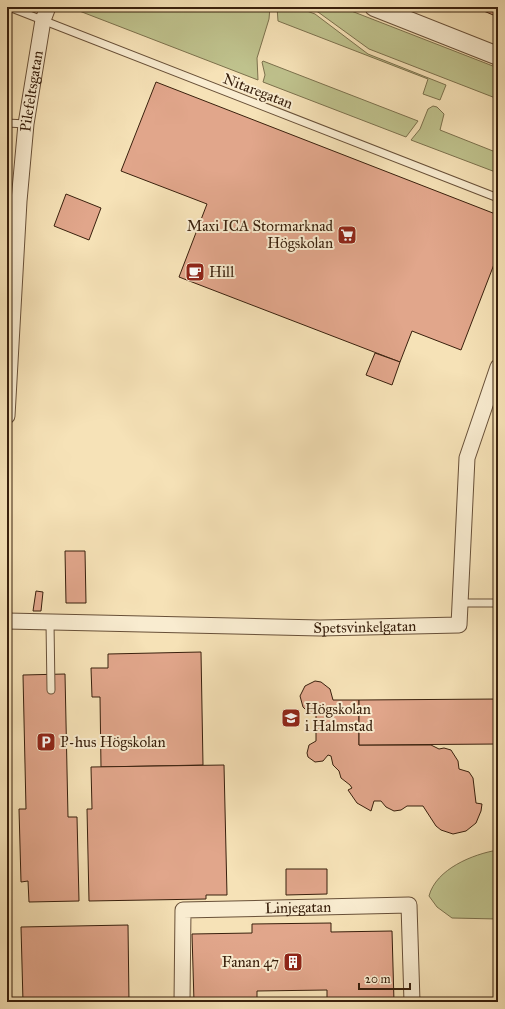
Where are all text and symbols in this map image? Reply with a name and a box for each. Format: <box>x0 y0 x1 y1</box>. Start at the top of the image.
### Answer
street label: Pilefeltsgatan <box>16 49 47 132</box>
street label: Nitaregatan <box>221 69 295 113</box>
place label: Maxi ICA Stormarknad Högskolan <box>187 217 333 252</box>
supermarket icon: Maxi ICA Stormarknad Högskolan <box>336 224 358 246</box>
cafe icon: Hill <box>184 261 206 283</box>
place label: Hill <box>209 263 235 281</box>
street label: Spetsvinkelgatan <box>313 617 417 637</box>
place label: Högskolan i Halmstad <box>305 700 373 735</box>
school or university icon: Högskolan i Halmstad <box>280 707 302 729</box>
parking icon: P-hus Högskolan <box>35 731 57 753</box>
place label: P-hus Högskolan <box>60 733 166 751</box>
street label: Linjegatan <box>265 898 331 917</box>
building icon: Fanan 47 <box>282 951 304 973</box>
place label: Fanan 47 <box>222 953 279 971</box>
scale bar <box>359 965 410 991</box>
text: 20 m <box>365 972 391 986</box>

